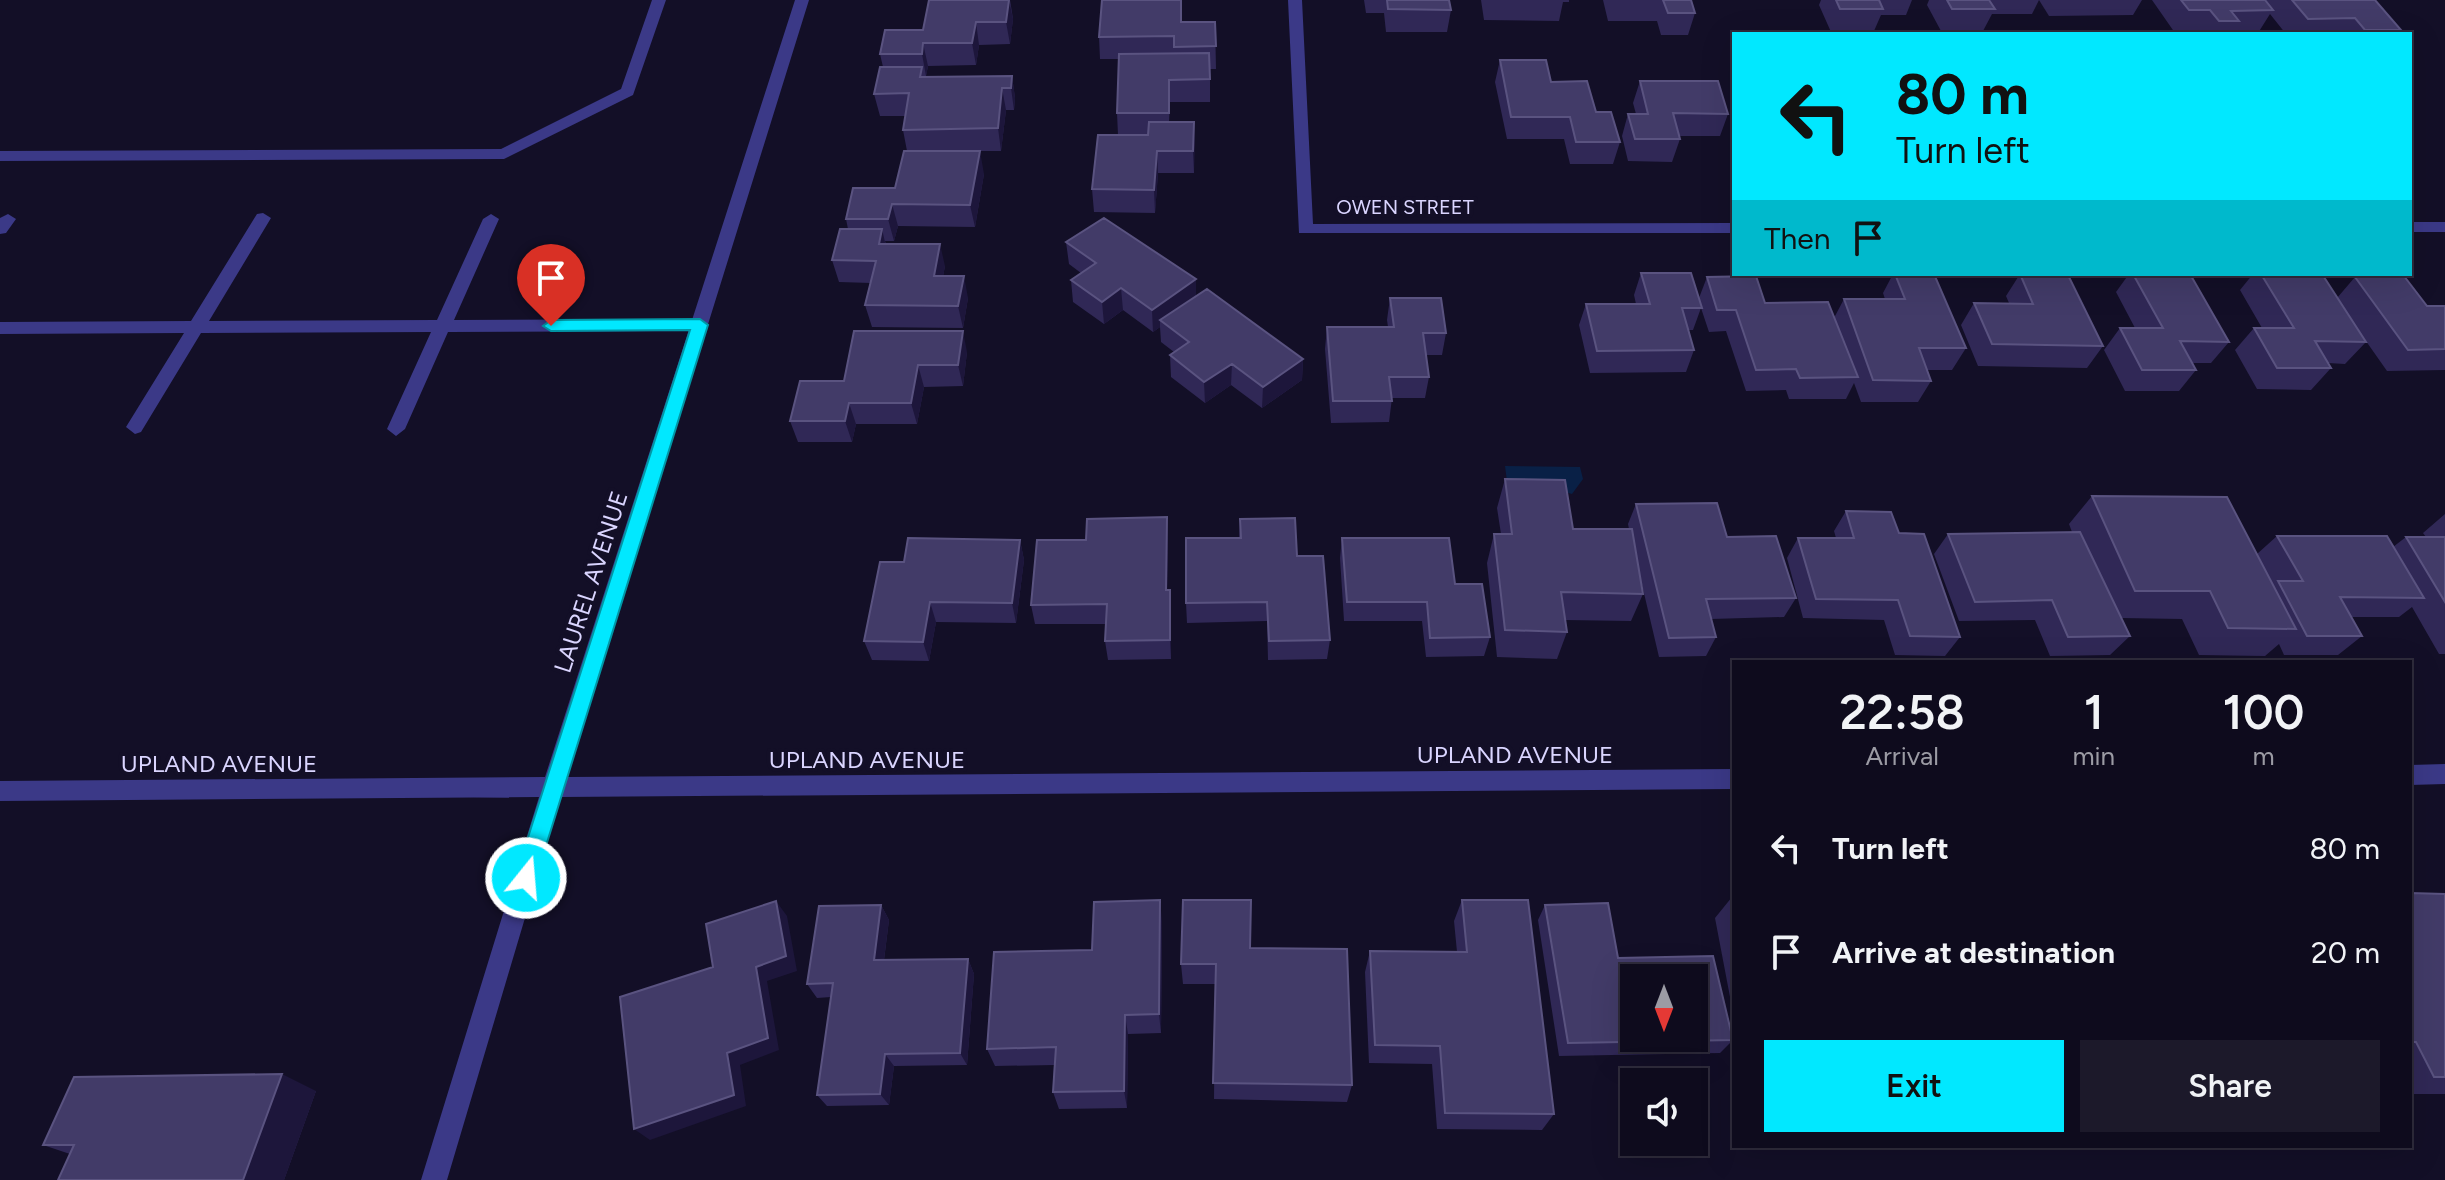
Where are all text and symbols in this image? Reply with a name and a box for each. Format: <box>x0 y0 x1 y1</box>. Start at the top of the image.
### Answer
text: 80 m <box>1896 61 2029 128</box>
icon: left <box>1764 64 1868 168</box>
text: Turn left <box>1896 129 2030 172</box>
street label: OWEN STREET <box>1336 195 1474 219</box>
icon: arrive <box>1846 216 1890 260</box>
text: Then <box>1764 220 1830 257</box>
pin <box>517 244 585 326</box>
icon: arrive <box>529 256 573 300</box>
street label: LAUREL AVENUE <box>548 487 634 676</box>
text: 22:58 <box>1839 683 1965 741</box>
text: 1 <box>2084 683 2104 741</box>
text: 100 <box>2223 683 2305 741</box>
street label: UPLAND AVENUE <box>1417 740 1613 769</box>
text: Arrival <box>1865 740 1939 772</box>
text: min <box>2072 740 2115 772</box>
text: m <box>2252 740 2275 772</box>
street label: UPLAND AVENUE <box>769 745 965 774</box>
street label: UPLAND AVENUE <box>121 749 317 778</box>
icon: left <box>1764 826 1808 870</box>
text: Turn left <box>1832 830 1949 867</box>
text: 80 m <box>2309 830 2380 867</box>
position arrow <box>484 836 568 920</box>
icon: arrive <box>1764 930 1808 974</box>
text: Arrive at destination <box>1832 934 2115 971</box>
text: 20 m <box>2311 934 2380 971</box>
north arrow <box>1620 964 1708 1052</box>
map controls <box>1620 964 1708 1156</box>
button: Exit <box>1764 1040 2064 1132</box>
button: Share <box>2080 1040 2380 1132</box>
button: sound <box>1620 1068 1708 1156</box>

